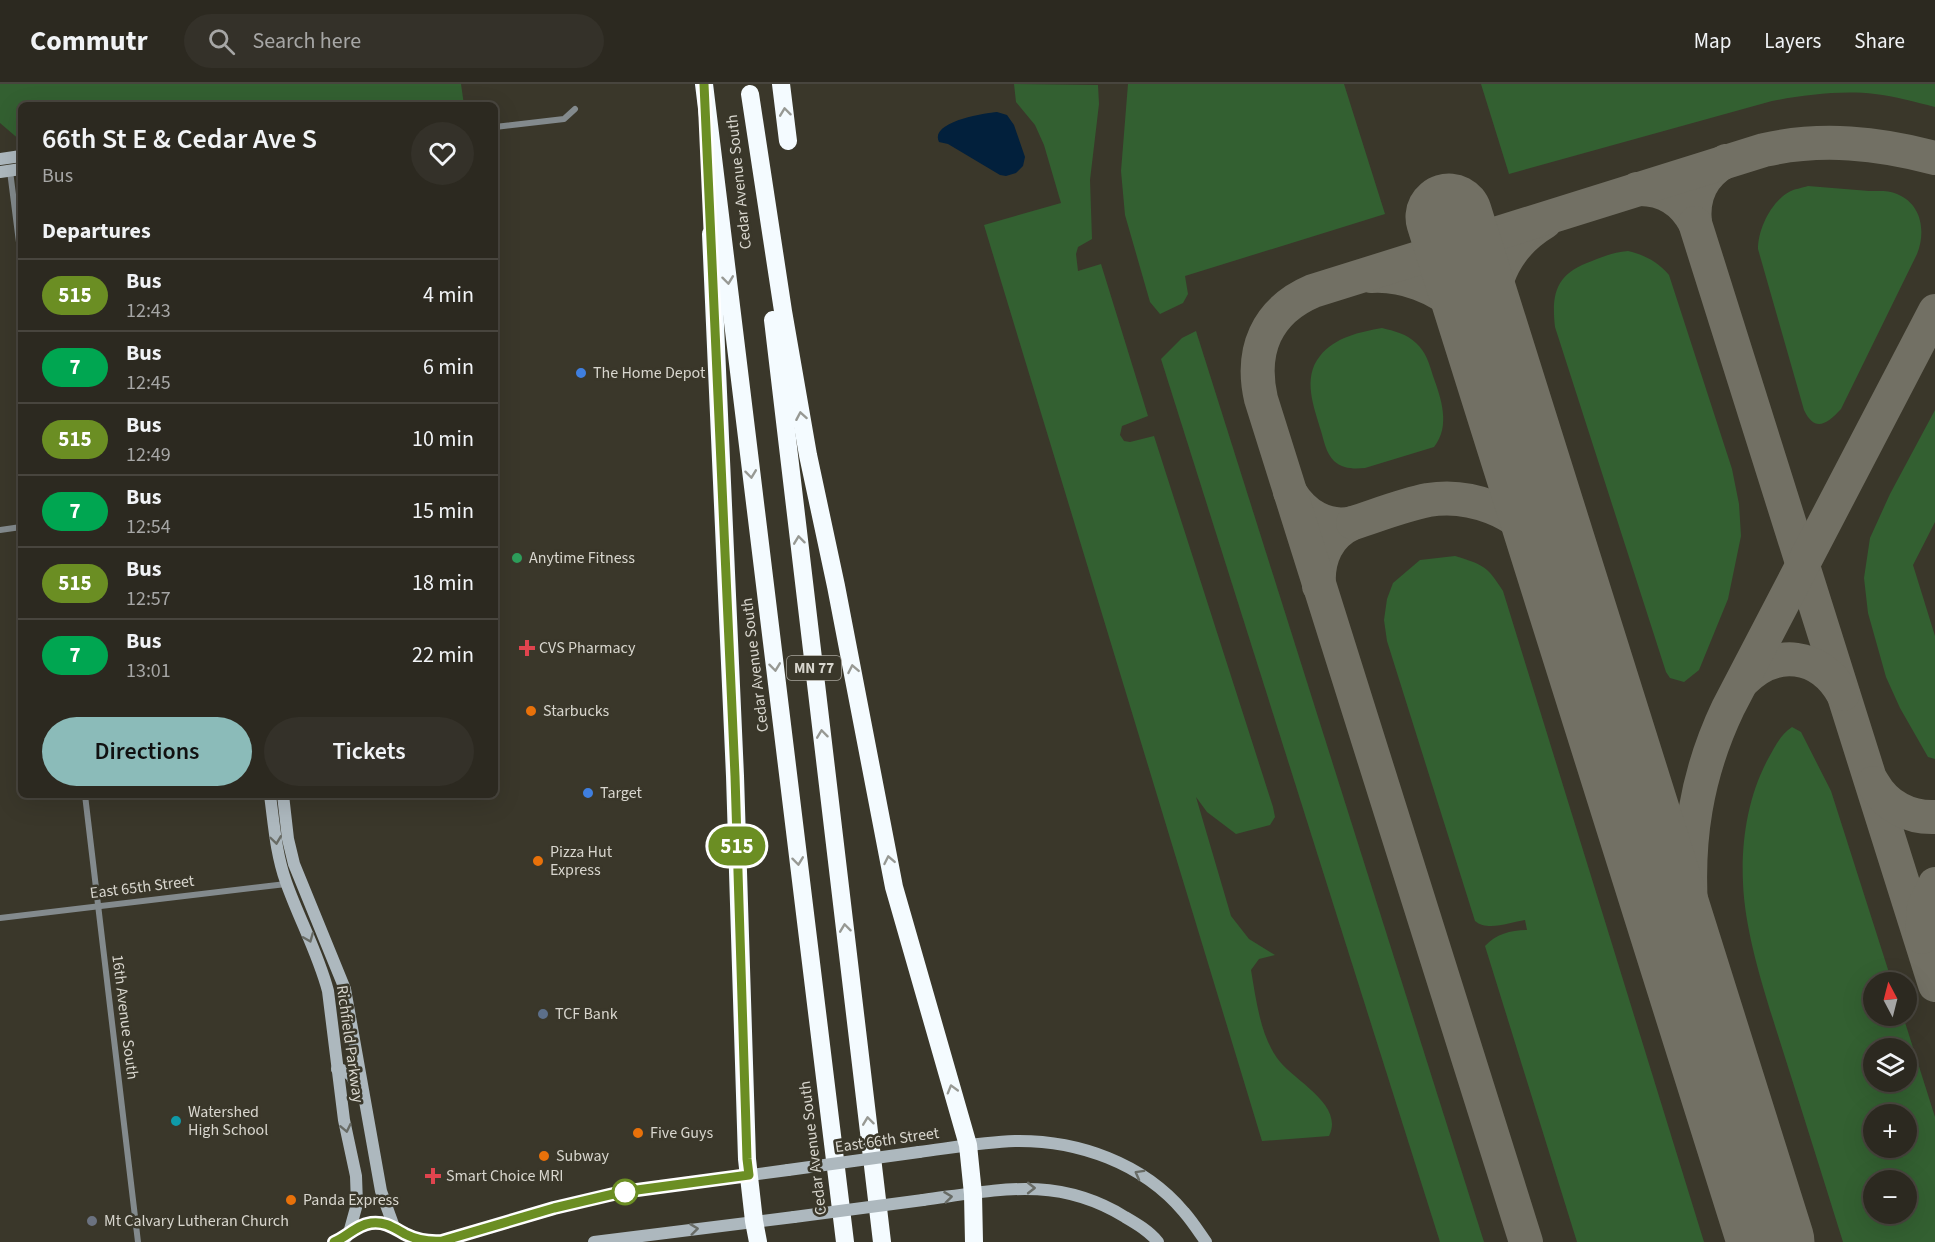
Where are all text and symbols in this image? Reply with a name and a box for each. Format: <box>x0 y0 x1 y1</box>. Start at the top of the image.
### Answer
search box <box>184 14 604 68</box>
text: Commutr <box>30 21 148 61</box>
icon: search <box>205 25 238 58</box>
text: Search here <box>253 25 361 57</box>
text: Map <box>1694 26 1731 56</box>
text: Layers <box>1764 26 1821 56</box>
text: Share <box>1854 26 1905 56</box>
one-way arrow <box>779 108 792 117</box>
street label: Cedar Avenue South <box>721 114 757 250</box>
text: 66th St E & Cedar Ave S <box>42 119 317 159</box>
button: heart <box>411 122 474 185</box>
text: Bus <box>42 162 73 190</box>
text: Departures <box>42 215 151 247</box>
text: Bus <box>126 265 162 297</box>
one-way arrow <box>721 276 733 285</box>
text: 4 min <box>423 279 474 311</box>
text: 515 <box>58 280 92 310</box>
text: 12:43 <box>126 297 171 325</box>
text: Bus <box>126 337 162 369</box>
text: 6 min <box>423 351 474 383</box>
text: 7 <box>69 352 81 382</box>
place label: The Home Depot <box>593 362 706 384</box>
marker: The Home Depot <box>574 366 588 380</box>
text: 12:45 <box>126 369 171 397</box>
text: Bus <box>126 409 162 441</box>
one-way arrow <box>796 411 808 421</box>
text: 10 min <box>412 423 474 455</box>
text: 515 <box>58 424 92 454</box>
text: 12:49 <box>126 441 171 469</box>
one-way arrow <box>744 469 757 478</box>
text: Bus <box>126 481 162 513</box>
text: 15 min <box>412 495 474 527</box>
text: 7 <box>69 496 81 526</box>
text: 12:54 <box>126 513 171 541</box>
one-way arrow <box>793 536 805 545</box>
place label: Anytime Fitness <box>529 547 635 569</box>
marker: Anytime Fitness <box>510 551 524 565</box>
text: Bus <box>126 553 162 585</box>
text: 18 min <box>412 567 474 599</box>
text: 515 <box>58 568 92 598</box>
text: 12:57 <box>126 585 171 613</box>
street label: Cedar Avenue South <box>736 597 774 733</box>
text: Bus <box>126 625 162 657</box>
place label: CVS Pharmacy <box>539 637 636 659</box>
text: 22 min <box>412 639 474 671</box>
text: 7 <box>69 640 81 670</box>
marker: CVS Pharmacy <box>520 641 534 655</box>
road number: MN 77 <box>787 656 841 680</box>
text: 13:01 <box>126 657 171 685</box>
one-way arrow <box>768 663 780 672</box>
one-way arrow <box>847 664 860 674</box>
place label: Starbucks <box>543 700 610 722</box>
marker: Starbucks <box>524 704 538 718</box>
button: Directions <box>42 717 252 786</box>
button: Tickets <box>264 717 474 786</box>
one-way arrow <box>816 729 828 739</box>
place label: Target <box>600 782 642 804</box>
marker: Target <box>581 786 595 800</box>
line badge: 515 <box>702 826 771 866</box>
text: 515 <box>720 831 754 861</box>
one-way arrow <box>269 835 281 845</box>
place label: Pizza Hut Express <box>550 841 613 881</box>
marker: Pizza Hut Express <box>531 854 545 868</box>
one-way arrow <box>792 856 804 865</box>
one-way arrow <box>883 856 896 866</box>
street label: East 65th Street <box>89 870 196 904</box>
one-way arrow <box>839 923 851 932</box>
one-way arrow <box>302 932 314 943</box>
street label: 16th Avenue South <box>106 953 144 1081</box>
north arrow <box>1863 972 1917 1026</box>
map controls <box>1863 972 1917 1224</box>
street label: Richfield Parkway <box>331 984 369 1105</box>
place label: TCF Bank <box>555 1003 618 1025</box>
marker: TCF Bank <box>536 1007 550 1021</box>
button: layers <box>1863 1038 1917 1092</box>
street label: Cedar Avenue South <box>794 1080 832 1216</box>
one-way arrow <box>947 1084 959 1095</box>
place label: Watershed High School <box>188 1101 268 1141</box>
button: + <box>1863 1104 1917 1158</box>
marker: Watershed High School <box>169 1114 183 1128</box>
one-way arrow <box>862 1117 874 1126</box>
place label: Five Guys <box>650 1122 713 1144</box>
street label: East 66th Street <box>834 1122 941 1158</box>
one-way arrow <box>339 1123 352 1133</box>
marker: Five Guys <box>631 1126 645 1140</box>
place label: Subway <box>556 1145 609 1167</box>
marker: Subway <box>537 1149 551 1163</box>
place label: Smart Choice MRI <box>446 1165 564 1187</box>
marker: Smart Choice MRI <box>424 1167 442 1185</box>
one-way arrow <box>1135 1170 1146 1181</box>
button: − <box>1863 1170 1917 1224</box>
unlabelled marker <box>612 1179 638 1205</box>
one-way arrow <box>1027 1182 1036 1195</box>
place label: Panda Express <box>303 1189 399 1211</box>
one-way arrow <box>944 1191 953 1203</box>
marker: Panda Express <box>284 1193 298 1207</box>
place label: Mt Calvary Lutheran Church <box>104 1210 289 1232</box>
marker: Mt Calvary Lutheran Church <box>85 1214 99 1228</box>
one-way arrow <box>689 1224 699 1236</box>

